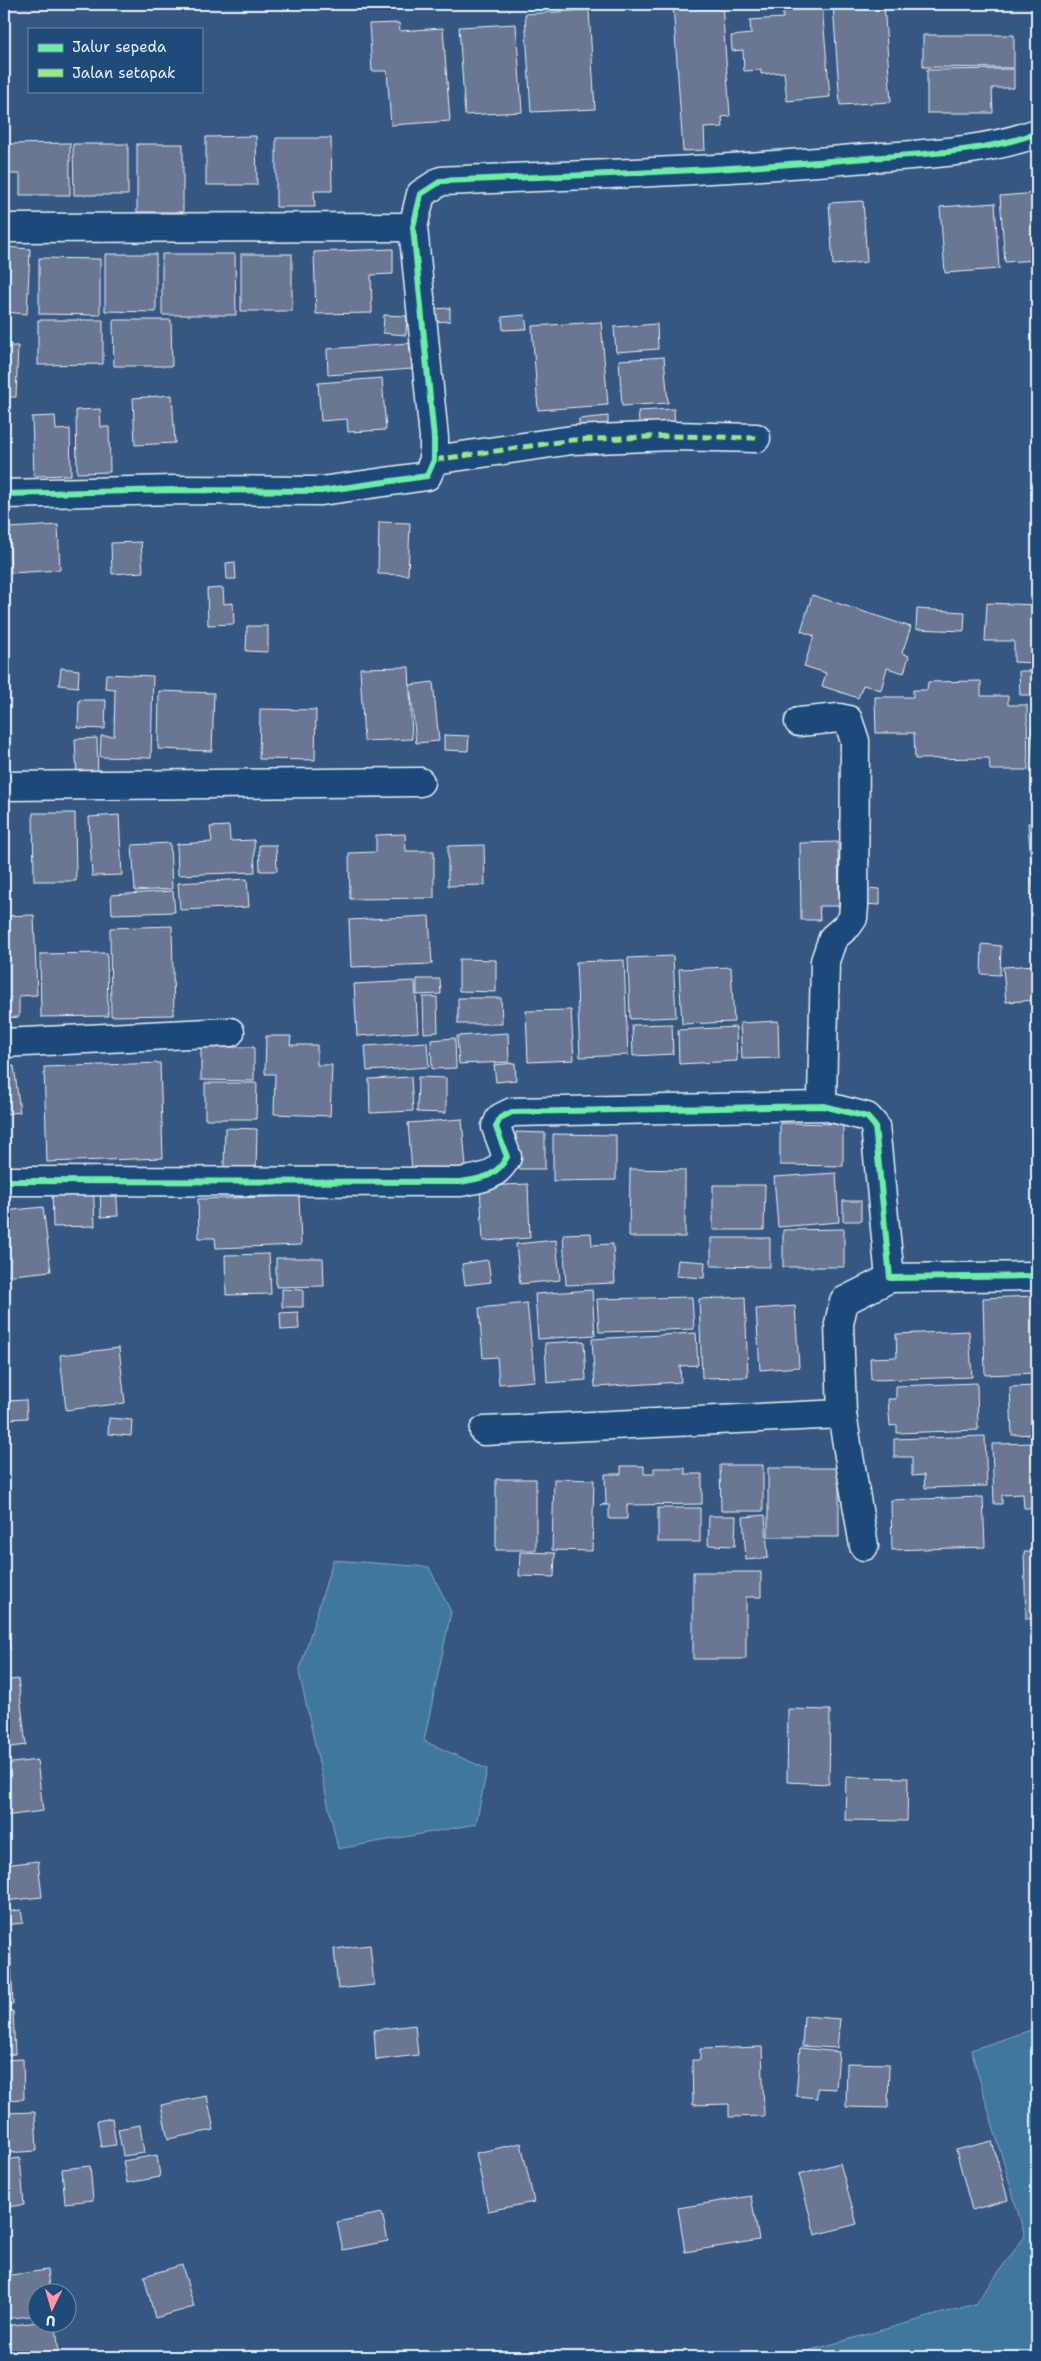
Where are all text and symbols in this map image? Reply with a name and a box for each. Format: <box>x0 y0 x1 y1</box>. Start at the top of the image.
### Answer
legend <box>28 28 202 92</box>
text: Jalur sepeda <box>72 37 167 57</box>
text: Jalan setapak <box>72 63 176 83</box>
north arrow <box>28 2284 78 2334</box>
text: U <box>45 2312 56 2330</box>

